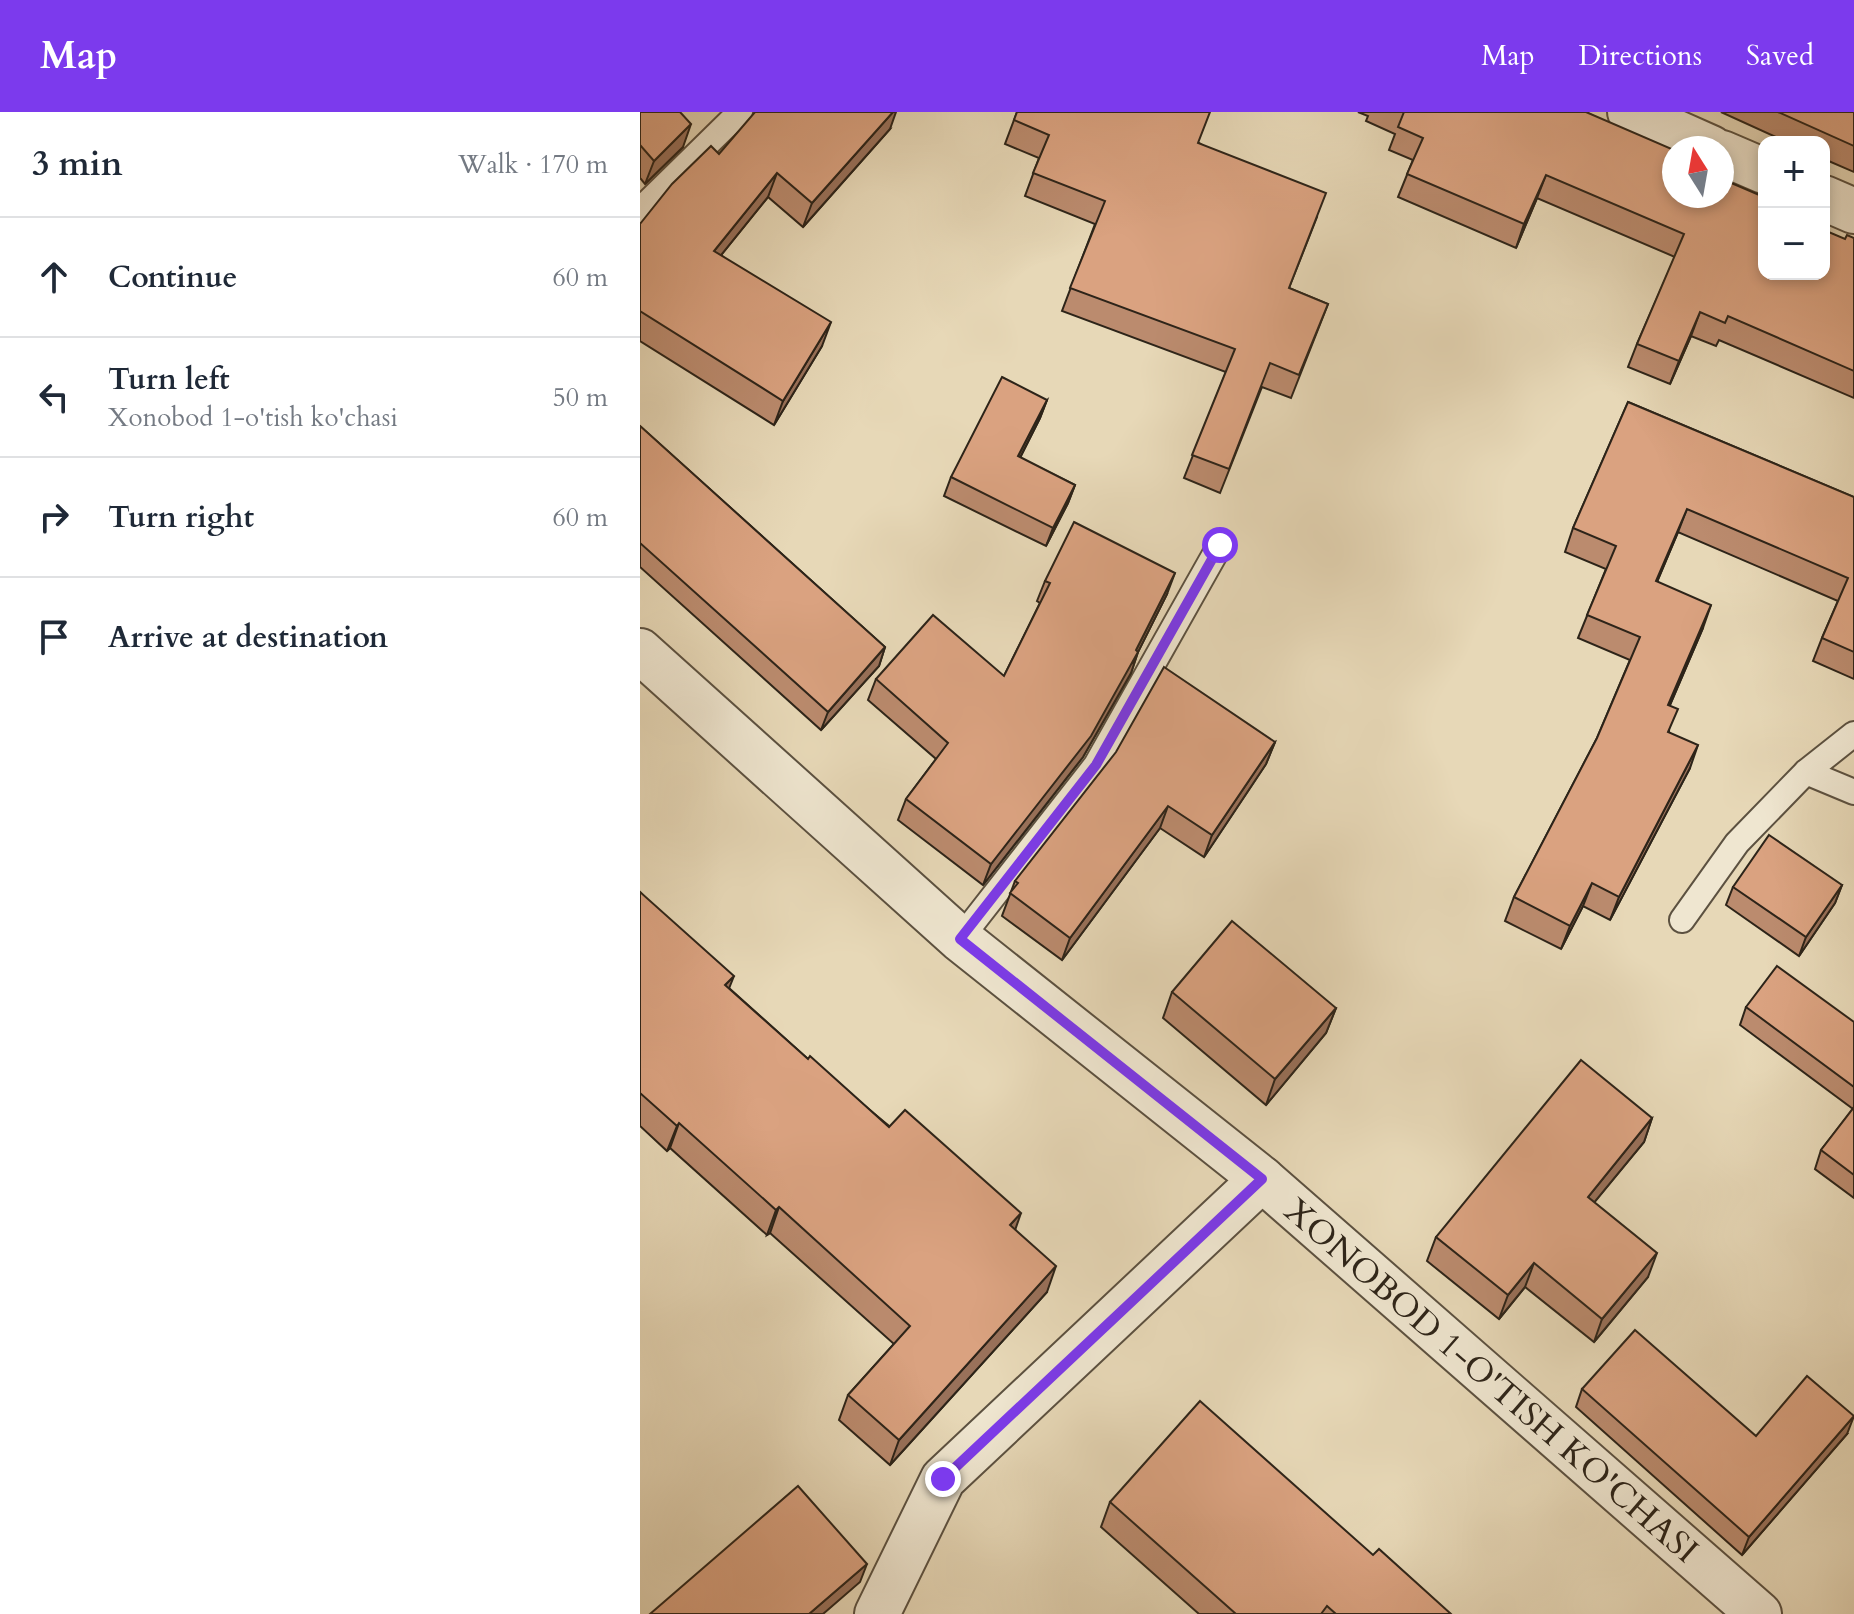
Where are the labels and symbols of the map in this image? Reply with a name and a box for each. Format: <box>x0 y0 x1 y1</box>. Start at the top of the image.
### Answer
north arrow <box>1662 136 1734 208</box>
route start <box>1202 527 1238 563</box>
street label: XONOBOD 1-O'TISH KO'CHASI <box>1275 1188 1708 1573</box>
route end <box>925 1461 961 1497</box>

